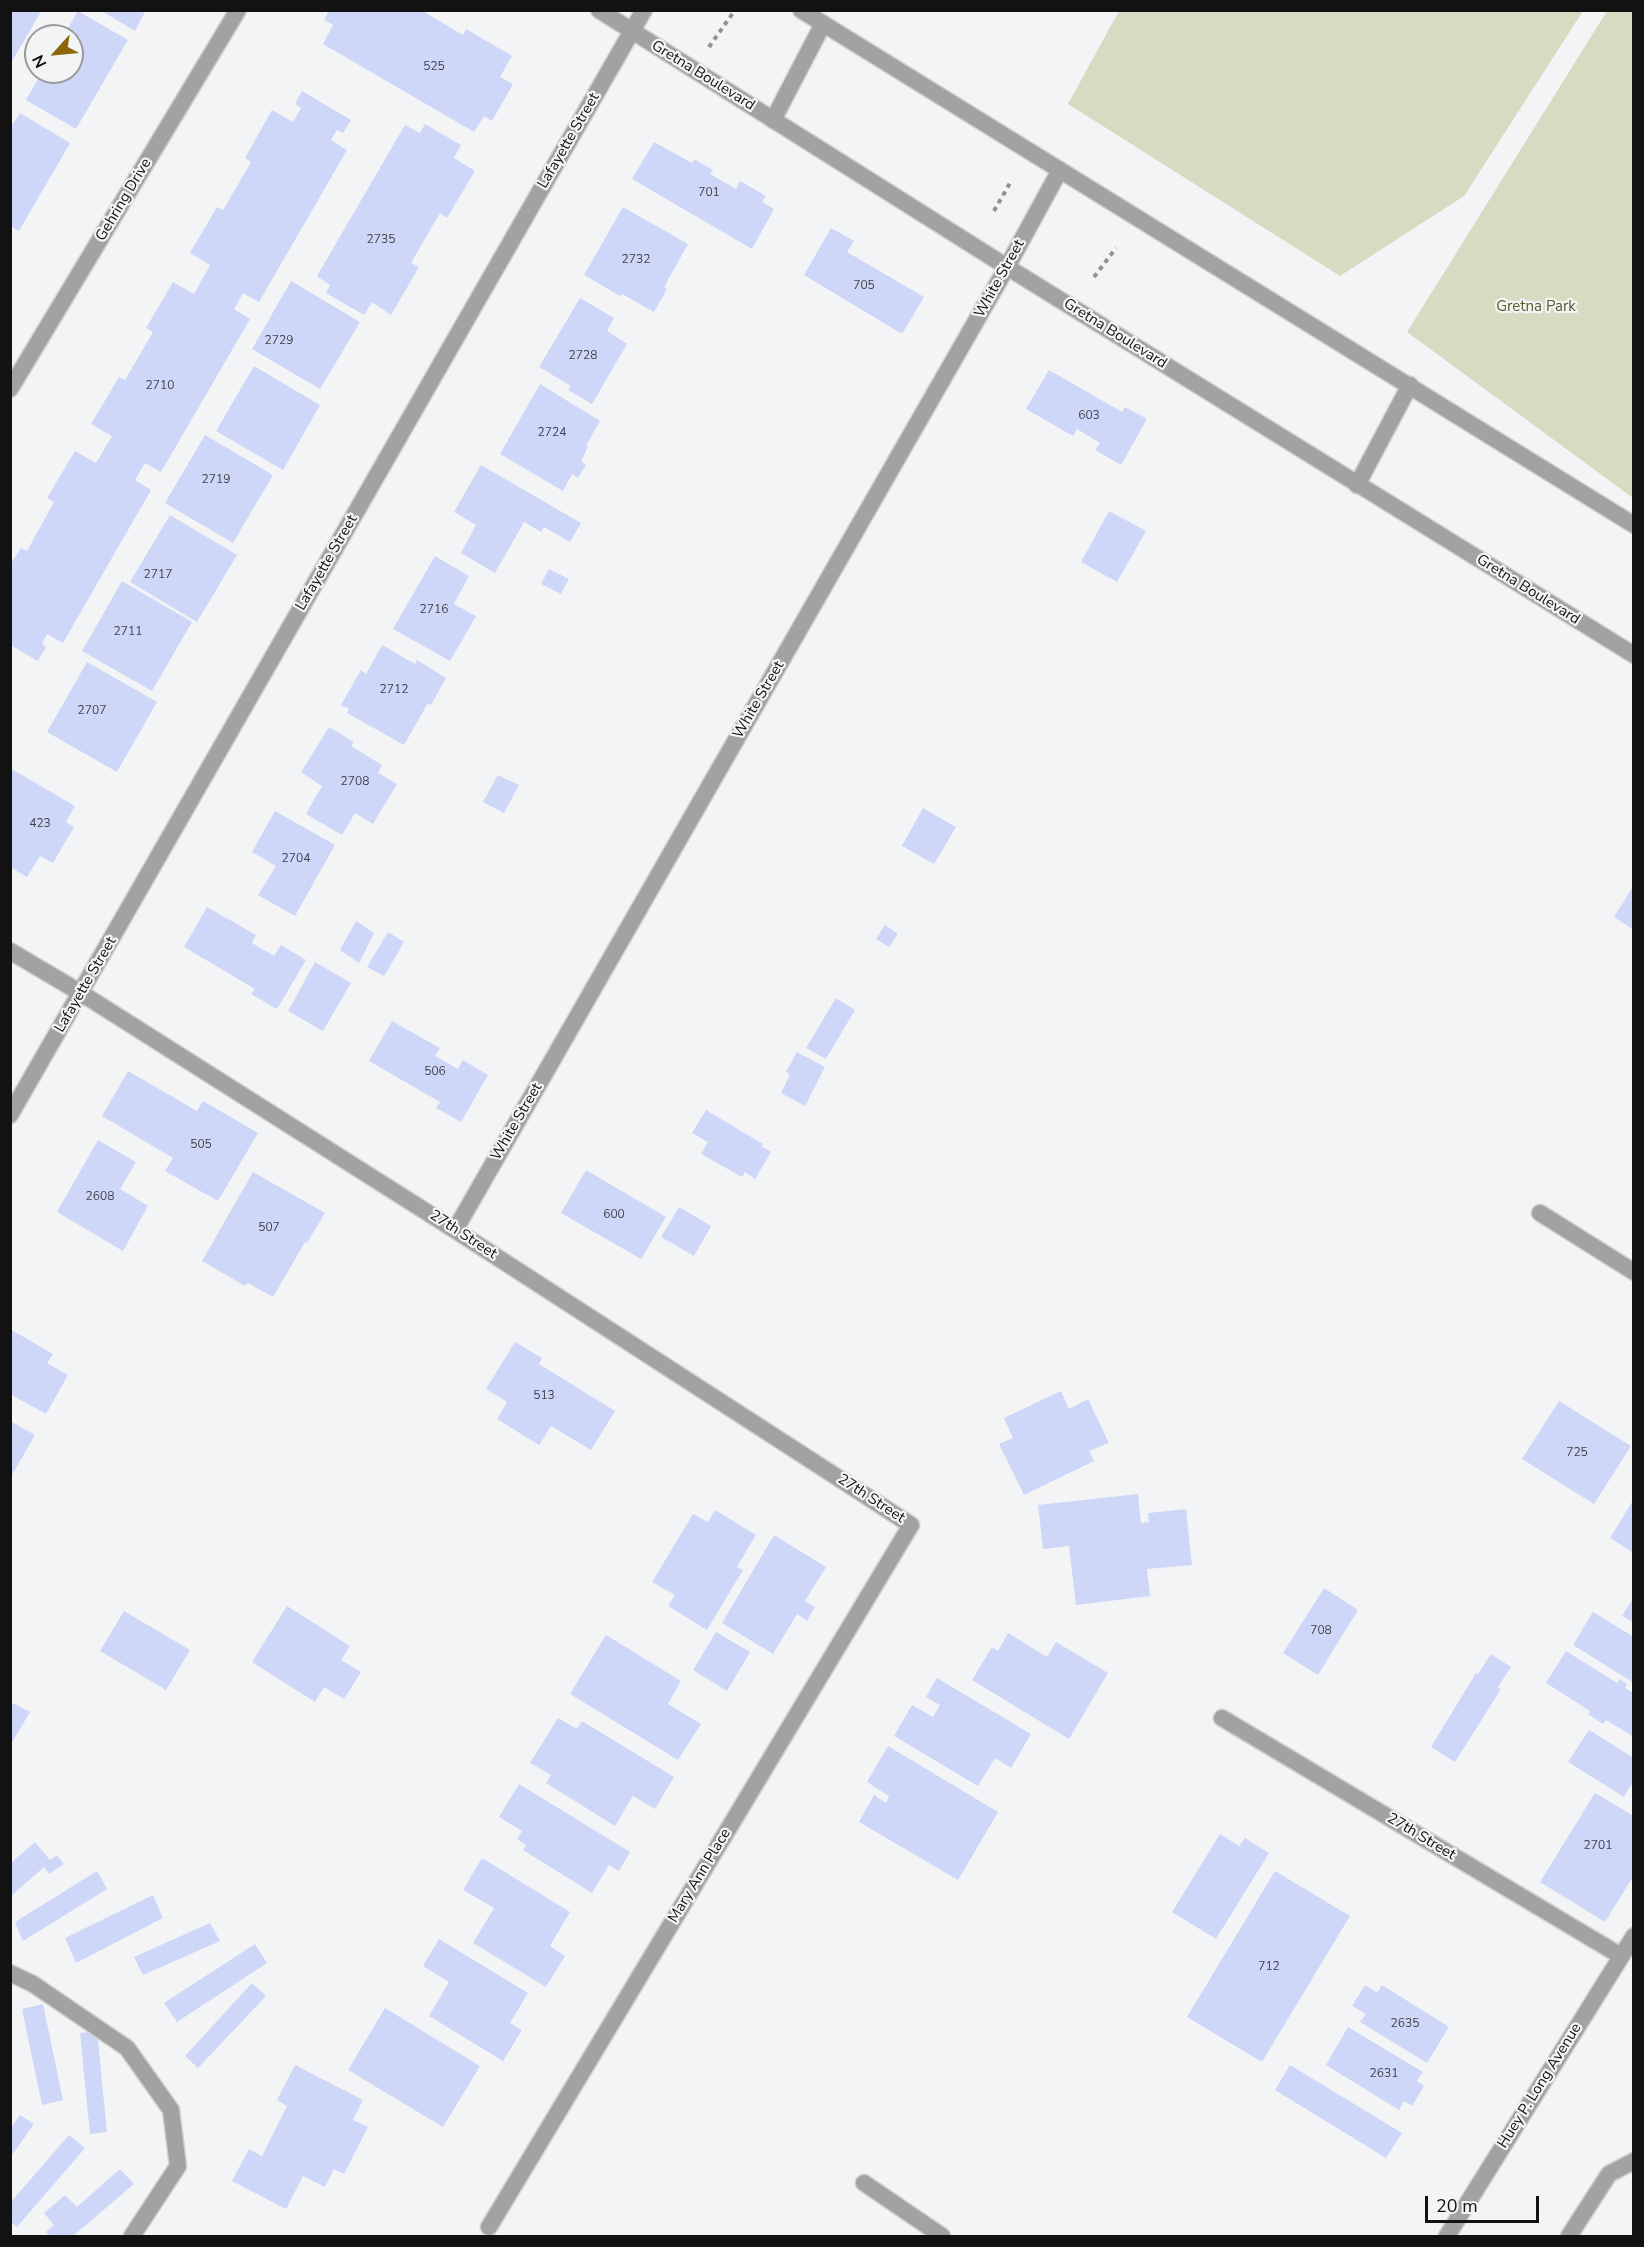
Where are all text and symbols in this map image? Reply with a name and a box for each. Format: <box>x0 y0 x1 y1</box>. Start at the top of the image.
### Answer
north arrow <box>24 24 84 84</box>
street label: Gretna Boulevard <box>648 37 758 115</box>
text: N <box>27 51 52 72</box>
house number: 525 <box>423 60 445 74</box>
street label: Lafayette Street <box>534 90 604 192</box>
street label: Gehring Drive <box>92 156 156 244</box>
house number: 701 <box>698 186 720 200</box>
house number: 2735 <box>367 233 395 247</box>
street label: White Street <box>971 237 1029 321</box>
house number: 2732 <box>622 253 650 267</box>
house number: 705 <box>853 279 875 293</box>
street label: Gretna Boulevard <box>1060 295 1170 373</box>
park label: Gretna Park <box>1496 298 1576 316</box>
house number: 2729 <box>265 334 293 348</box>
house number: 2728 <box>569 349 597 363</box>
house number: 2710 <box>146 379 174 393</box>
house number: 603 <box>1078 409 1100 423</box>
house number: 2724 <box>538 426 566 440</box>
house number: 2719 <box>202 473 230 487</box>
street label: Lafayette Street <box>292 512 362 614</box>
street label: Gretna Boulevard <box>1473 551 1583 629</box>
house number: 2717 <box>144 568 172 582</box>
house number: 2716 <box>420 603 448 617</box>
house number: 2711 <box>114 625 142 639</box>
street label: White Street <box>730 658 788 742</box>
house number: 2712 <box>380 683 408 697</box>
house number: 2707 <box>78 704 106 718</box>
house number: 2708 <box>341 775 369 789</box>
house number: 423 <box>29 817 51 831</box>
house number: 2704 <box>282 852 310 866</box>
street label: Lafayette Street <box>51 934 121 1036</box>
house number: 506 <box>424 1065 446 1079</box>
street label: White Street <box>488 1080 546 1164</box>
house number: 505 <box>190 1138 212 1152</box>
house number: 2608 <box>86 1190 114 1204</box>
street label: 27th Street <box>426 1207 500 1263</box>
house number: 600 <box>603 1208 625 1222</box>
house number: 507 <box>258 1221 280 1235</box>
house number: 513 <box>533 1389 555 1403</box>
house number: 725 <box>1566 1446 1588 1460</box>
street label: 27th Street <box>834 1471 908 1527</box>
house number: 708 <box>1310 1624 1332 1638</box>
street label: 27th Street <box>1384 1810 1458 1864</box>
street label: Mary Ann Place <box>665 1826 735 1926</box>
house number: 2701 <box>1584 1839 1612 1853</box>
house number: 712 <box>1258 1960 1280 1974</box>
house number: 2635 <box>1391 2017 1419 2031</box>
street label: Huey P. Long Avenue <box>1494 2020 1586 2152</box>
house number: 2631 <box>1370 2067 1398 2081</box>
scale bar <box>1428 2184 1542 2222</box>
text: 20 m <box>1436 2194 1478 2218</box>

